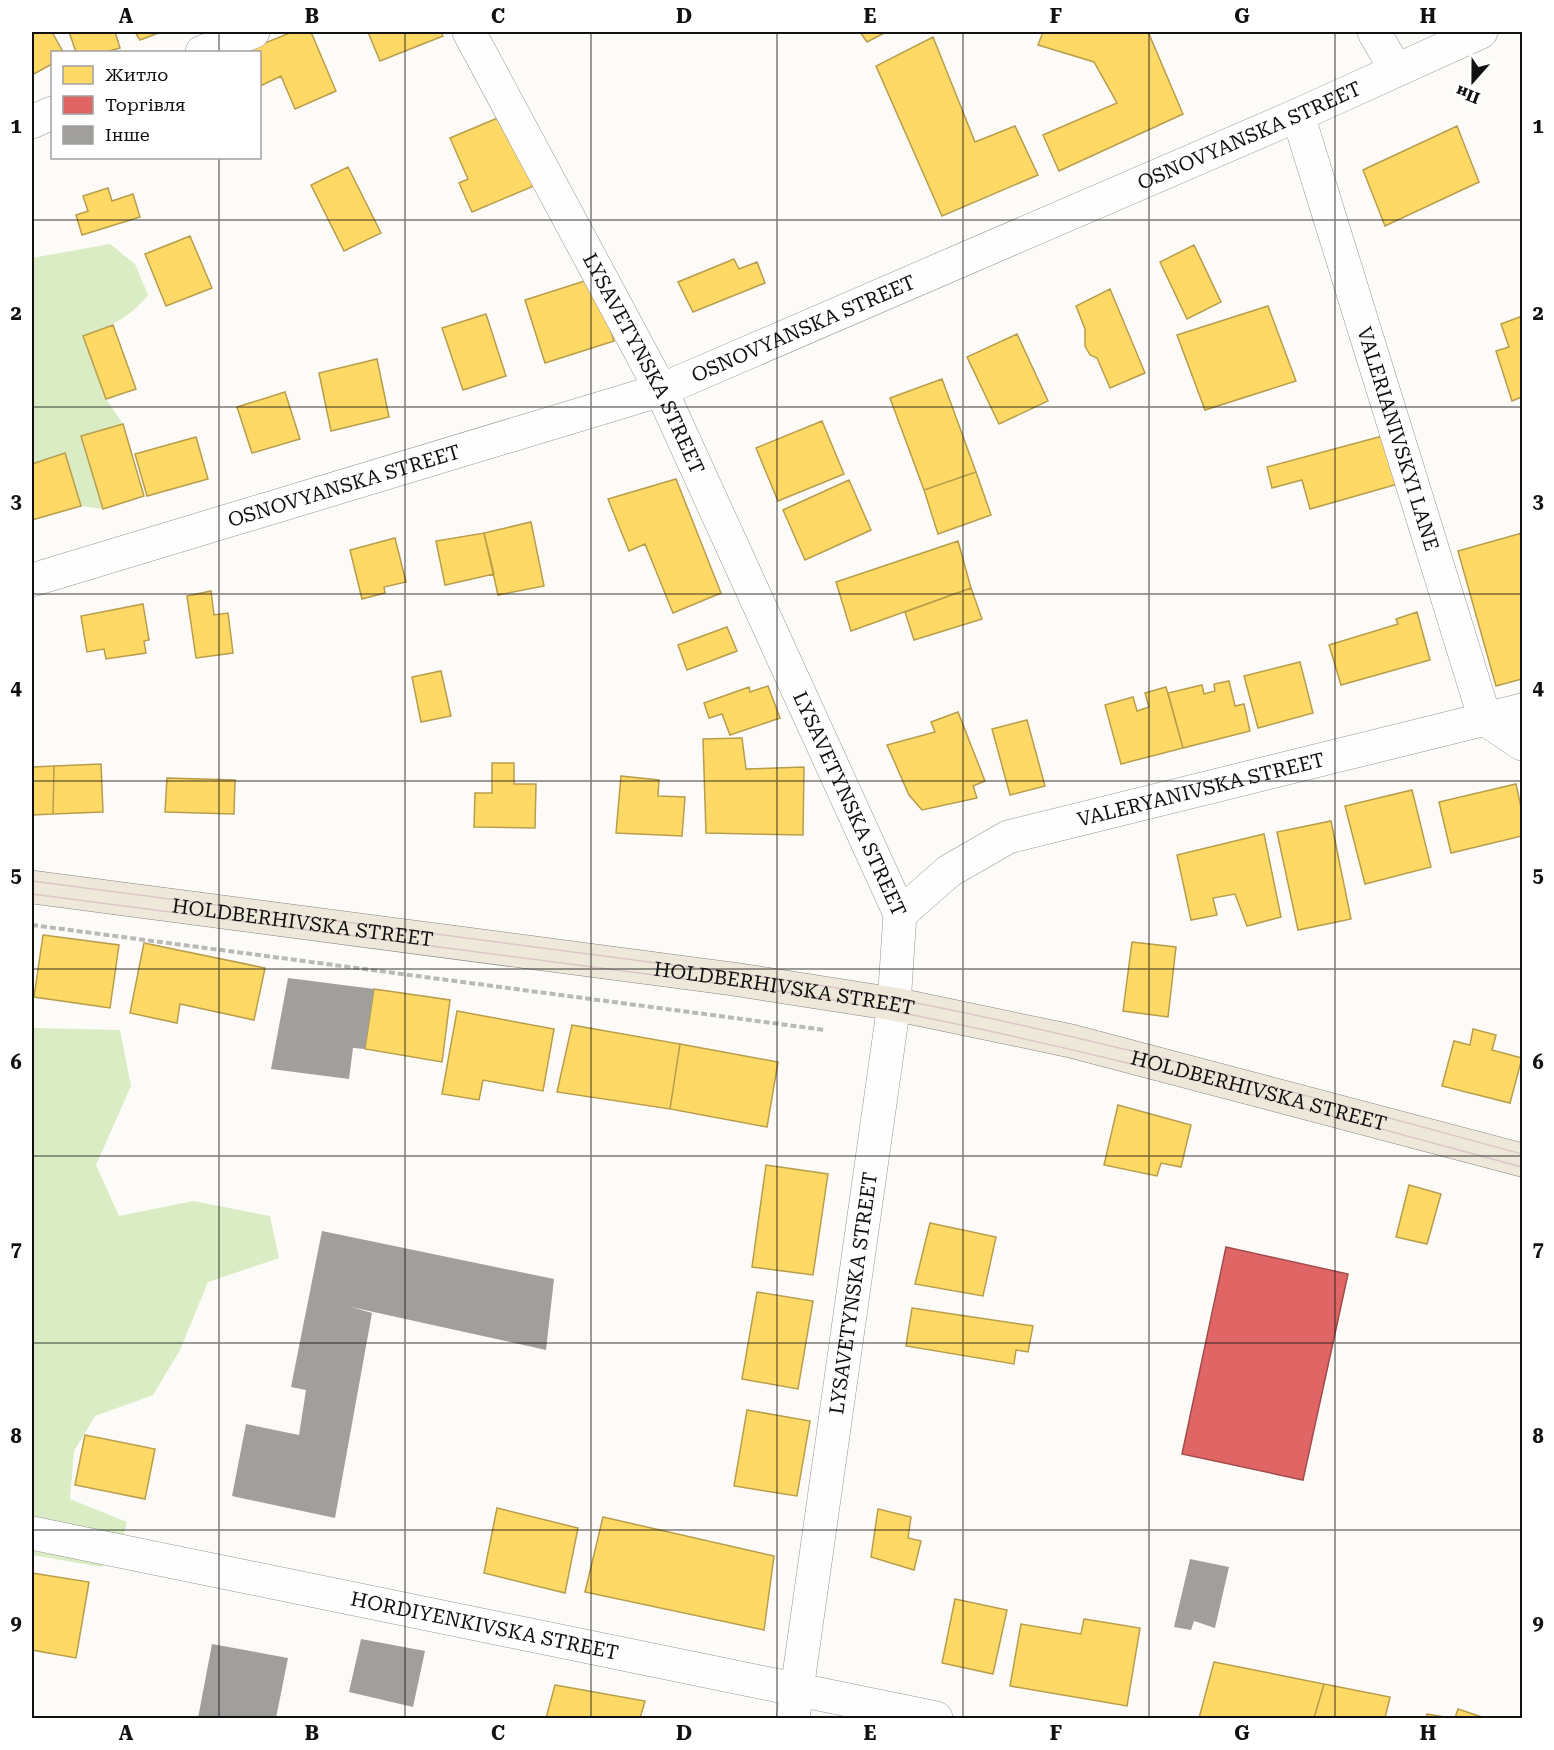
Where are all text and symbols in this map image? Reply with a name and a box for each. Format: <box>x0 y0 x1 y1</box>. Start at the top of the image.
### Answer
text: A <box>119 4 134 28</box>
text: B <box>305 4 319 28</box>
text: C <box>491 4 505 28</box>
text: D <box>676 4 692 28</box>
text: E <box>864 4 877 28</box>
text: F <box>1050 4 1062 28</box>
text: G <box>1234 4 1250 28</box>
text: H <box>1420 4 1436 28</box>
legend <box>51 51 261 159</box>
north arrow <box>1443 51 1503 111</box>
text: Житло <box>105 64 168 85</box>
street label: OSNOVYANSKA STREET <box>1134 76 1365 195</box>
text: Пн <box>1453 81 1482 108</box>
text: Торгівля <box>105 94 186 115</box>
text: 1 <box>10 114 22 138</box>
text: 1 <box>1532 114 1544 138</box>
text: Інше <box>105 124 150 145</box>
street label: LYSAVETYNSKA STREET <box>578 249 710 478</box>
street label: OSNOVYANSKA STREET <box>688 270 919 387</box>
text: 2 <box>10 301 22 325</box>
text: 2 <box>1532 301 1544 325</box>
street label: VALERIANIVSKYI LANE <box>1352 324 1444 554</box>
street label: OSNOVYANSKA STREET <box>225 439 463 532</box>
text: 3 <box>10 489 22 513</box>
text: 3 <box>1532 489 1544 513</box>
text: 4 <box>10 676 22 700</box>
text: 4 <box>1532 676 1544 700</box>
street label: LYSAVETYNSKA STREET <box>788 688 911 920</box>
street label: VALERYANIVSKA STREET <box>1075 747 1327 831</box>
text: 5 <box>10 863 22 887</box>
text: 5 <box>1532 863 1544 887</box>
street label: HOLDBERHIVSKA STREET <box>170 893 435 952</box>
street label: HOLDBERHIVSKA STREET <box>652 957 917 1020</box>
street label: HOLDBERHIVSKA STREET <box>1128 1045 1389 1136</box>
text: 6 <box>10 1050 22 1074</box>
text: 6 <box>1532 1050 1544 1074</box>
street label: LYSAVETYNSKA STREET <box>824 1171 882 1416</box>
text: 7 <box>10 1237 22 1261</box>
text: 7 <box>1532 1237 1544 1261</box>
text: 8 <box>10 1424 22 1448</box>
text: 8 <box>1532 1424 1544 1448</box>
street label: HORDIYENKIVSKA STREET <box>349 1587 621 1665</box>
text: 9 <box>10 1611 22 1635</box>
text: 9 <box>1532 1611 1544 1635</box>
text: A <box>119 1721 134 1745</box>
text: B <box>305 1721 319 1745</box>
text: C <box>491 1721 505 1745</box>
text: D <box>676 1721 692 1745</box>
text: E <box>864 1721 877 1745</box>
text: F <box>1050 1721 1062 1745</box>
text: G <box>1234 1721 1250 1745</box>
text: H <box>1420 1721 1436 1745</box>

